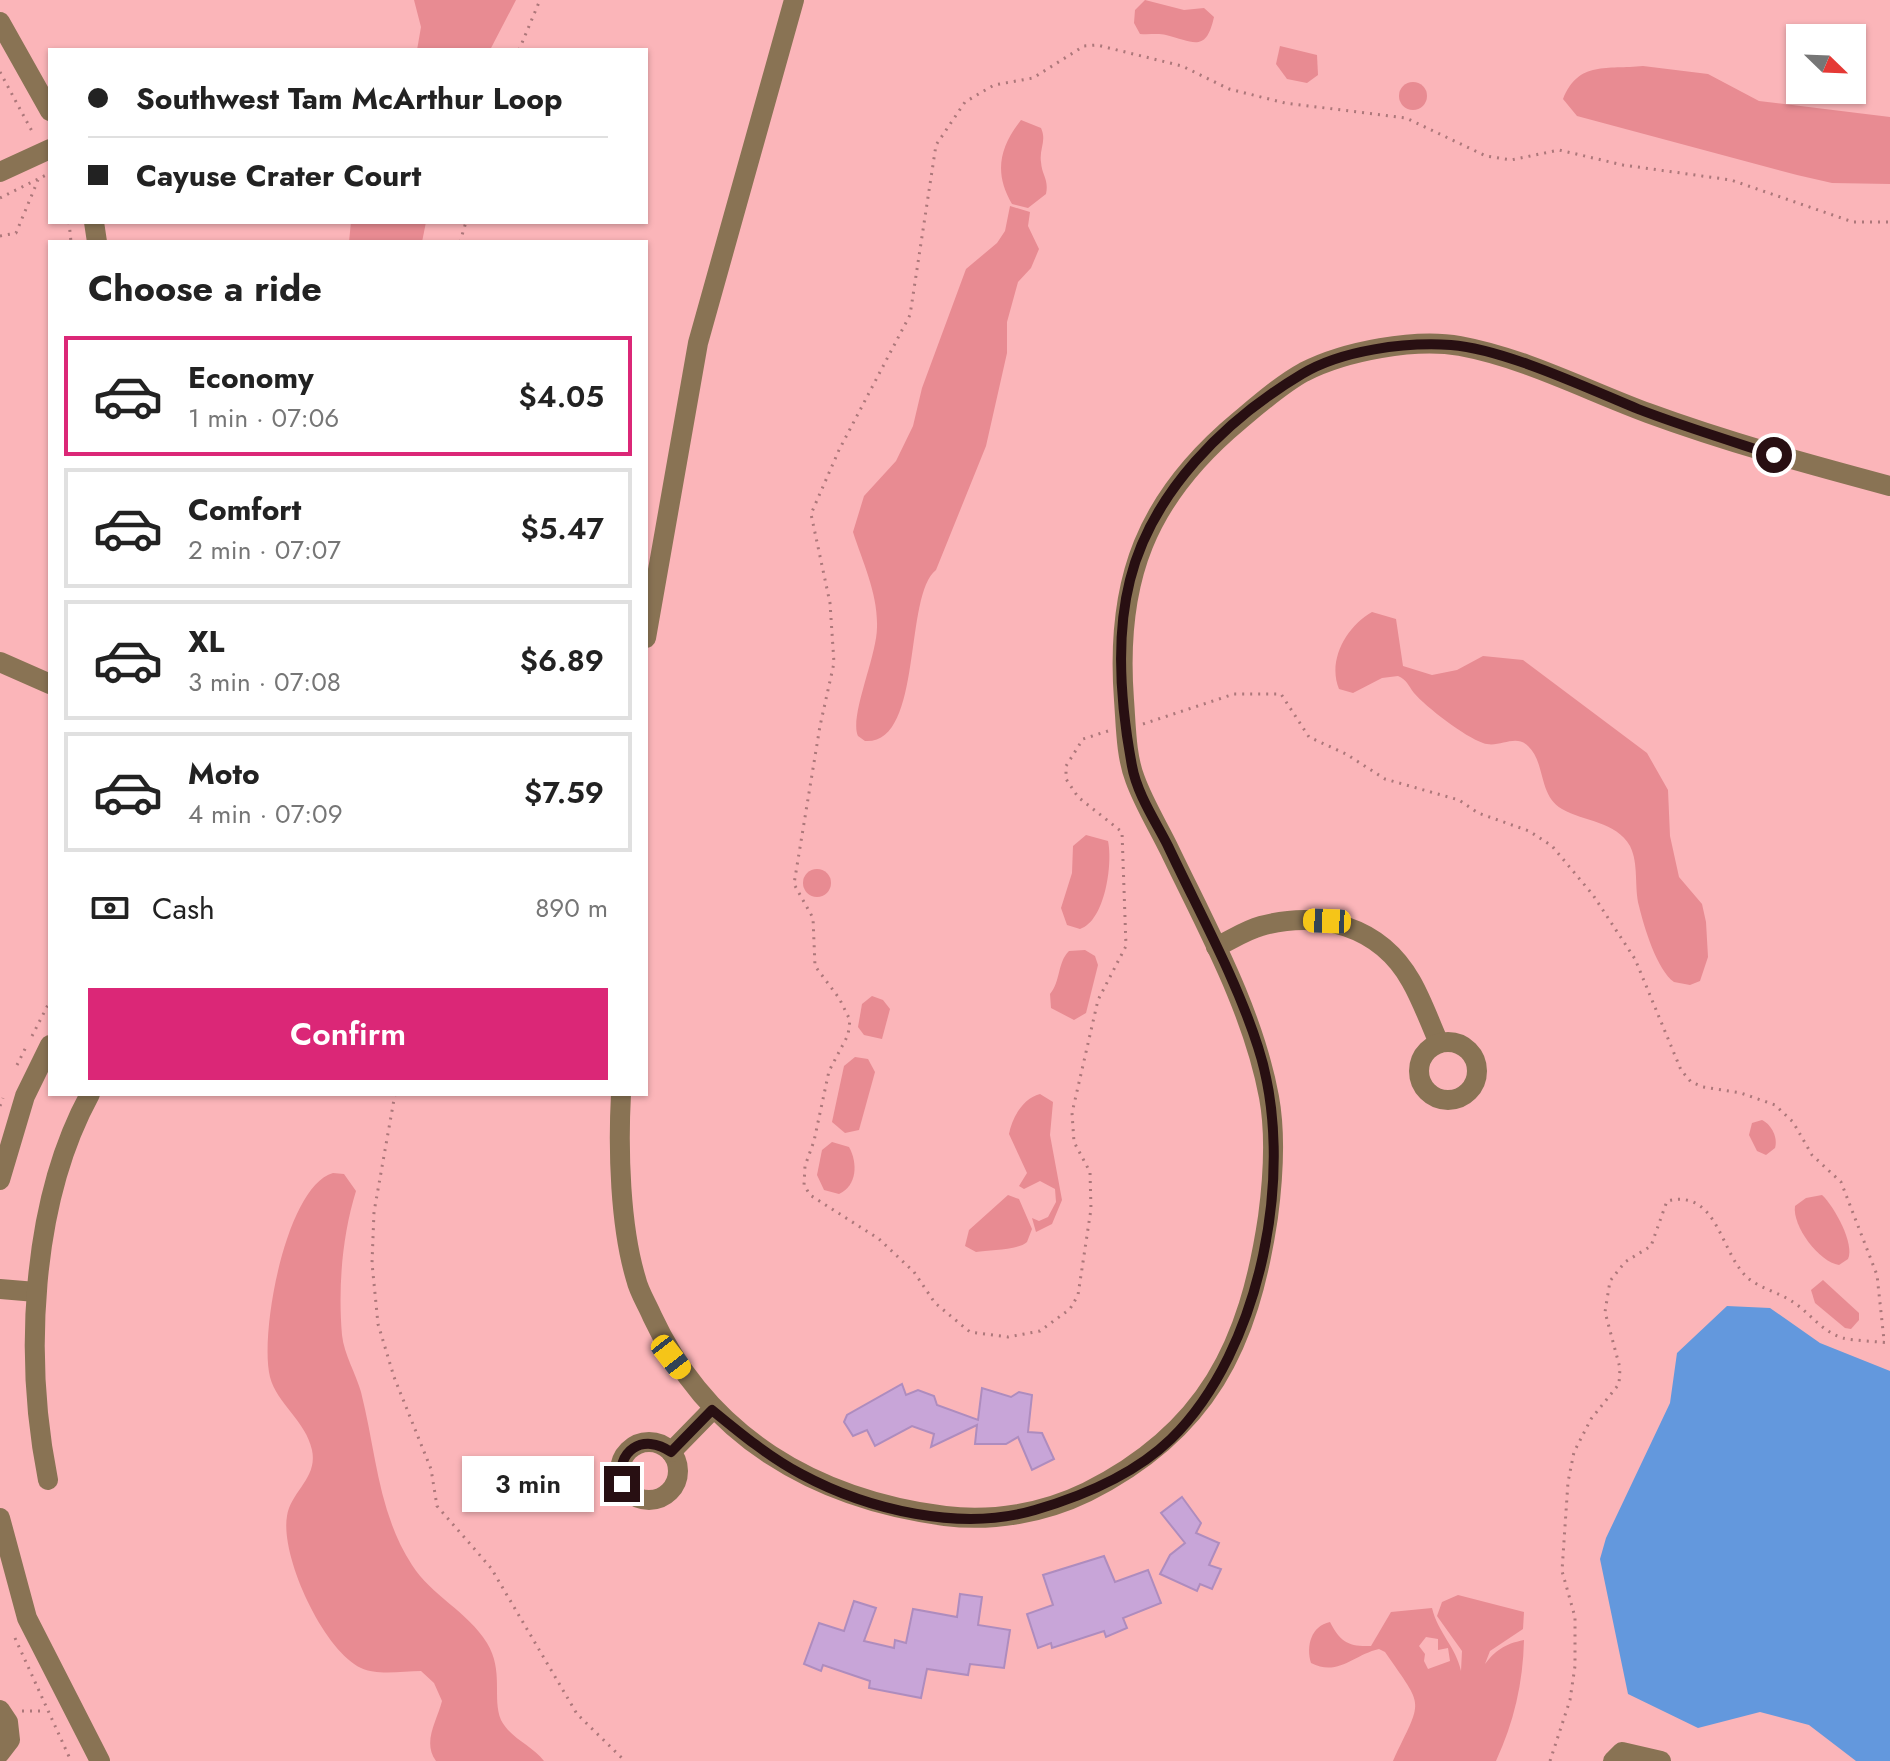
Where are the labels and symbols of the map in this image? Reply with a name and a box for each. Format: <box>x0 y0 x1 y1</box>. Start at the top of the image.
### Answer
north arrow <box>1786 24 1866 104</box>
route start <box>1756 437 1792 473</box>
car <box>1303 908 1351 934</box>
car <box>647 1331 695 1383</box>
callout: 3 min <box>462 1456 594 1512</box>
route end <box>604 1466 640 1502</box>

